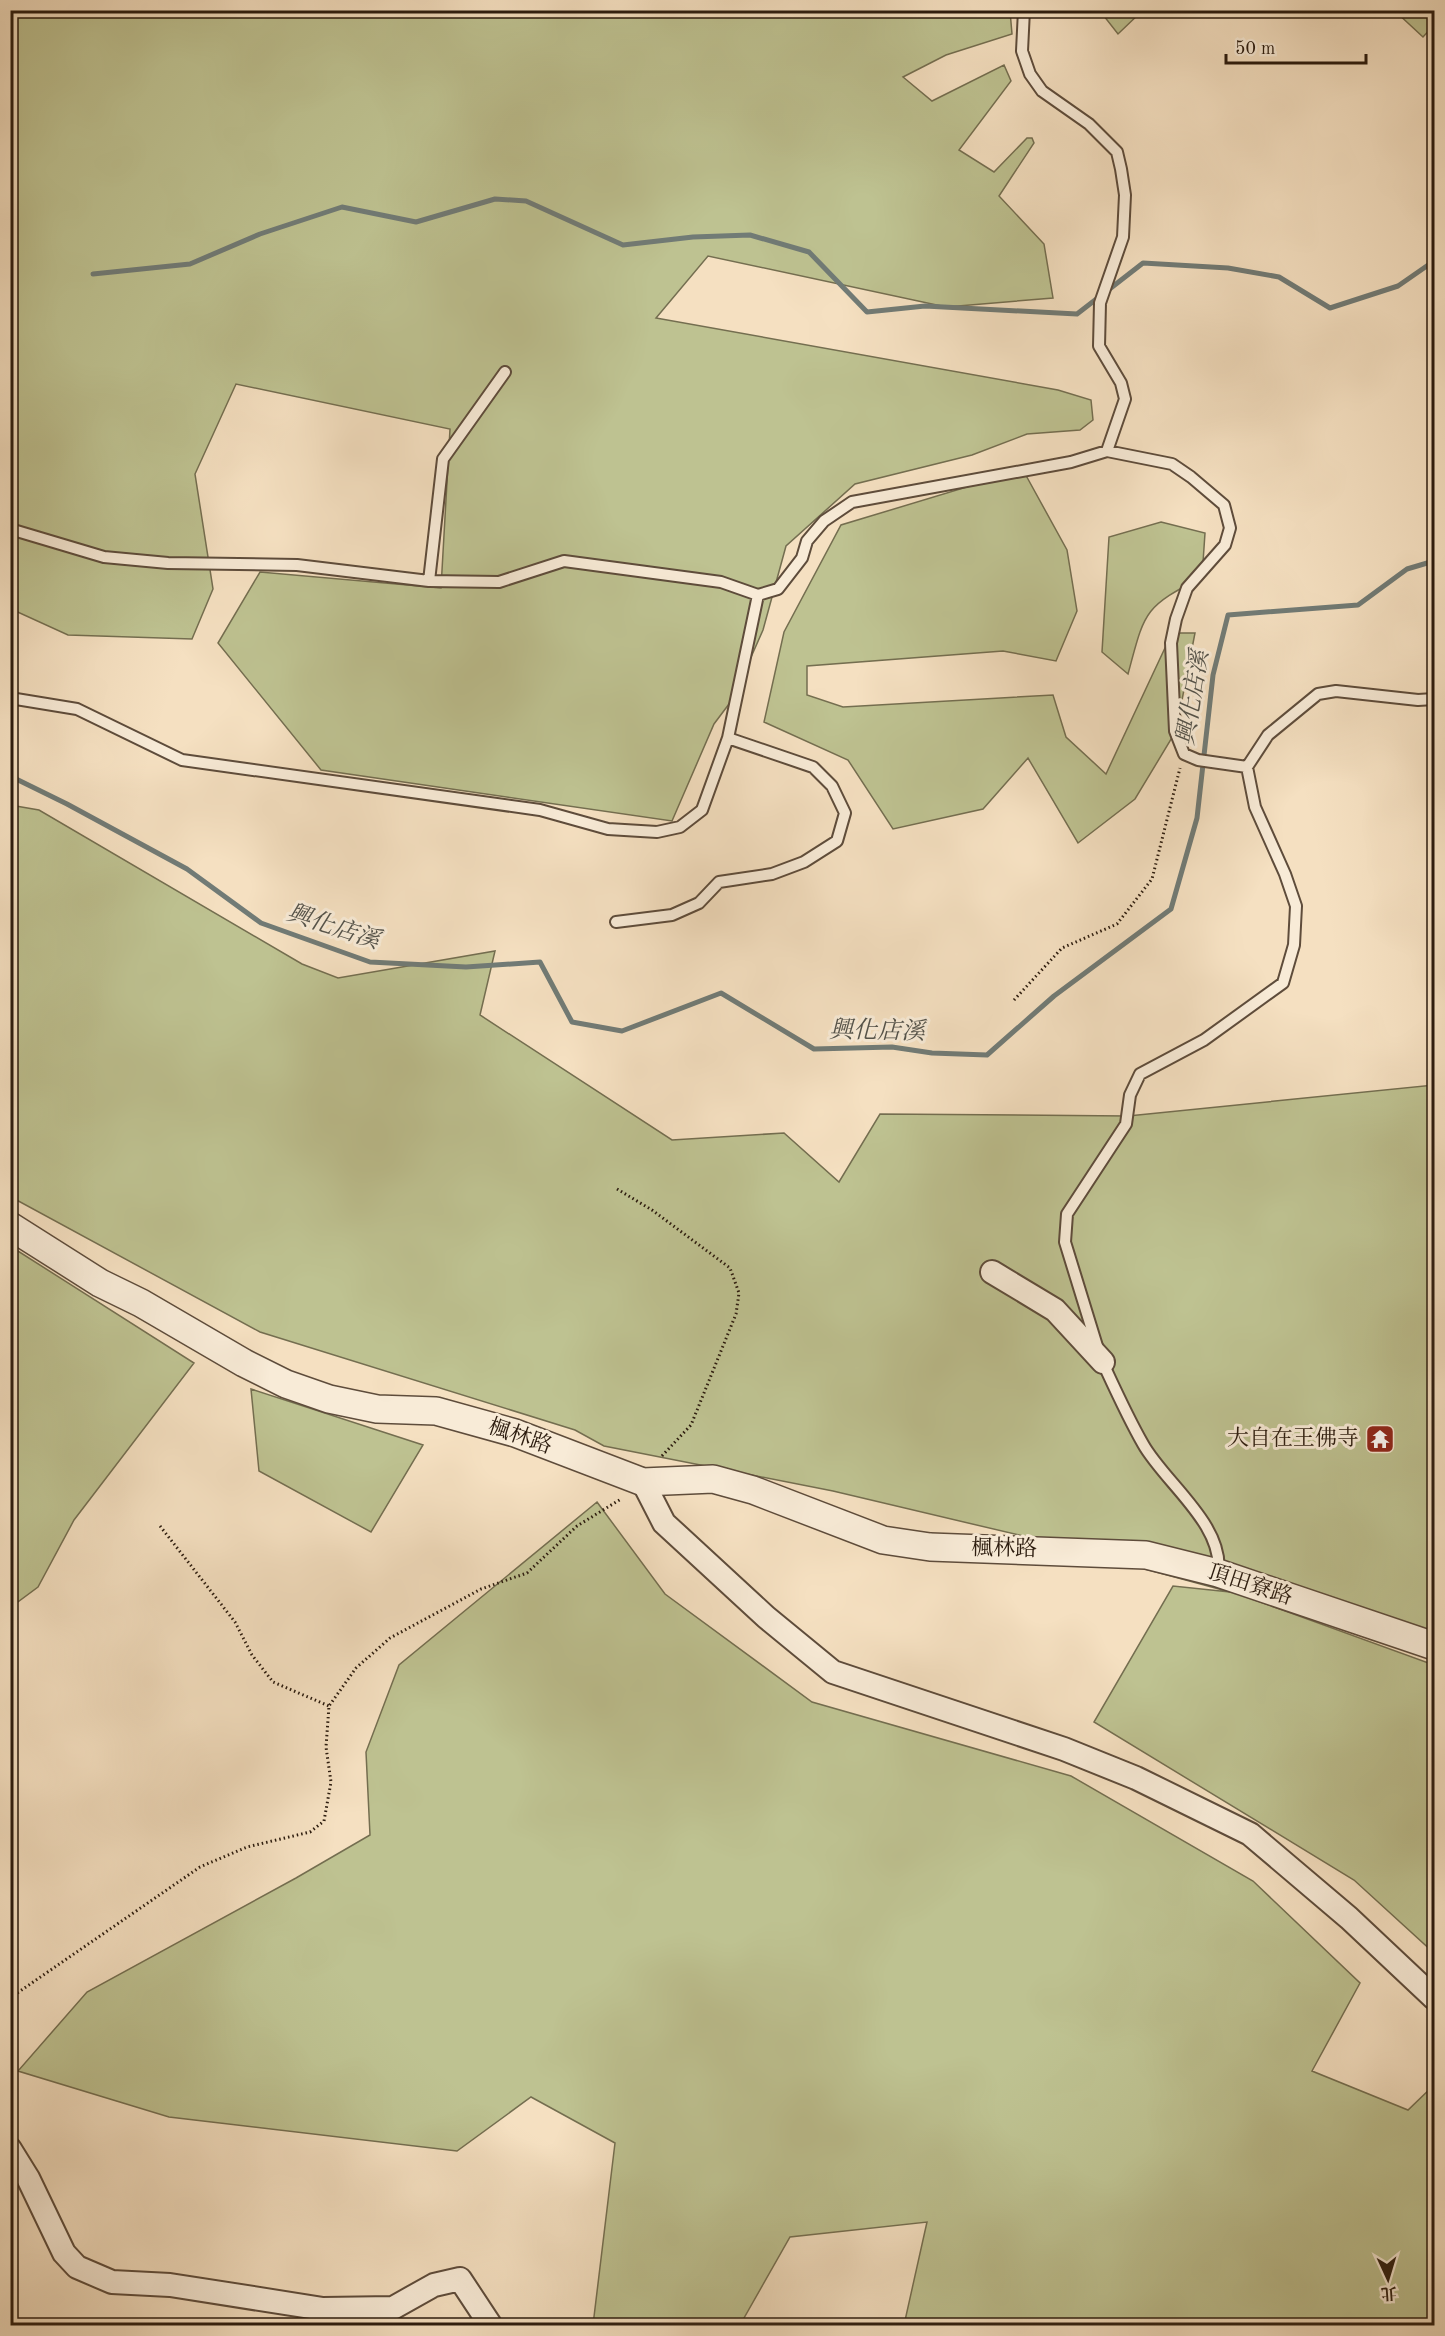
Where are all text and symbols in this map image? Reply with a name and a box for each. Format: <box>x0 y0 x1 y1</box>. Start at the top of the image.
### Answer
scale bar <box>1226 27 1366 65</box>
text: 50 m <box>1235 40 1275 58</box>
water label: 興化店溪 <box>1172 645 1214 747</box>
water label: 興化店溪 <box>284 899 386 955</box>
water label: 興化店溪 <box>829 1016 928 1045</box>
street label: 楓林路 <box>485 1414 555 1458</box>
temple icon: 大自在王佛寺 <box>1364 1423 1396 1455</box>
place label: 大自在王佛寺 <box>1227 1426 1359 1450</box>
street label: 楓林路 <box>971 1535 1037 1561</box>
street label: 頂田寮路 <box>1205 1559 1296 1609</box>
north arrow <box>1358 2249 1418 2309</box>
text: 北 <box>1380 2283 1398 2303</box>

